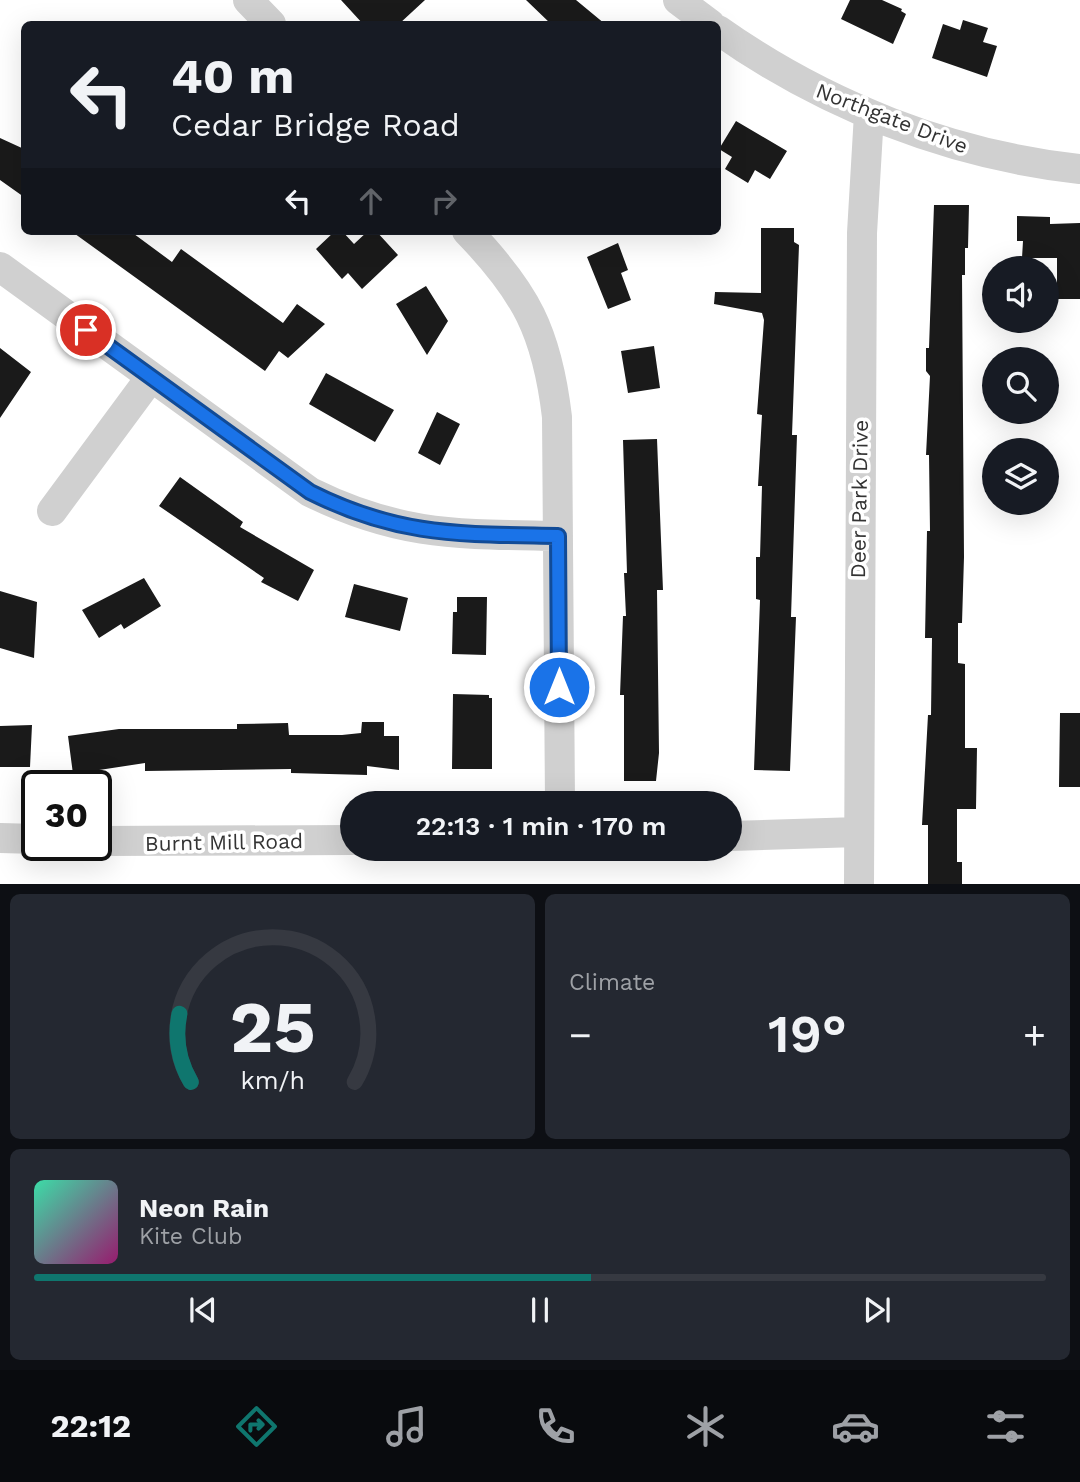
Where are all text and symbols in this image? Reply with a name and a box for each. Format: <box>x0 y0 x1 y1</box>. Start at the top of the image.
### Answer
text: 40 m <box>171 47 294 105</box>
icon: left <box>56 49 147 140</box>
street label: Northgate Drive <box>813 78 971 158</box>
text: Cedar Bridge Road <box>171 106 460 144</box>
icon: left <box>279 182 317 220</box>
icon: ahead <box>352 182 390 220</box>
icon: right <box>425 182 463 220</box>
map controls <box>982 256 1059 515</box>
button: sound <box>982 256 1059 333</box>
pin <box>56 300 116 360</box>
icon: arrive <box>67 311 105 349</box>
button: search <box>982 347 1059 424</box>
street label: Deer Park Drive <box>845 419 873 579</box>
button: layers <box>982 438 1059 515</box>
position arrow <box>522 650 596 724</box>
speed limit sign: 30 <box>21 770 112 861</box>
text: 22:13 · 1 min · 170 m <box>416 811 666 841</box>
street label: Burnt Mill Road <box>145 828 303 856</box>
text: Climate <box>569 969 655 996</box>
text: 25 <box>230 985 315 1071</box>
text: 19° <box>768 1004 847 1065</box>
text: − <box>569 1013 592 1057</box>
text: + <box>1023 1013 1046 1057</box>
text: km/h <box>240 1066 305 1095</box>
text: Neon Rain <box>139 1193 269 1223</box>
text: Kite Club <box>139 1223 242 1250</box>
icon: previous <box>184 1291 222 1329</box>
icon: pause <box>521 1291 559 1329</box>
icon: next <box>858 1291 896 1329</box>
icon: directions <box>232 1402 281 1451</box>
icon: music <box>382 1402 431 1451</box>
icon: phone <box>531 1402 580 1451</box>
icon: climate <box>681 1402 730 1451</box>
icon: car <box>831 1402 880 1451</box>
icon: filters <box>981 1402 1030 1451</box>
text: 22:12 <box>50 1407 131 1445</box>

